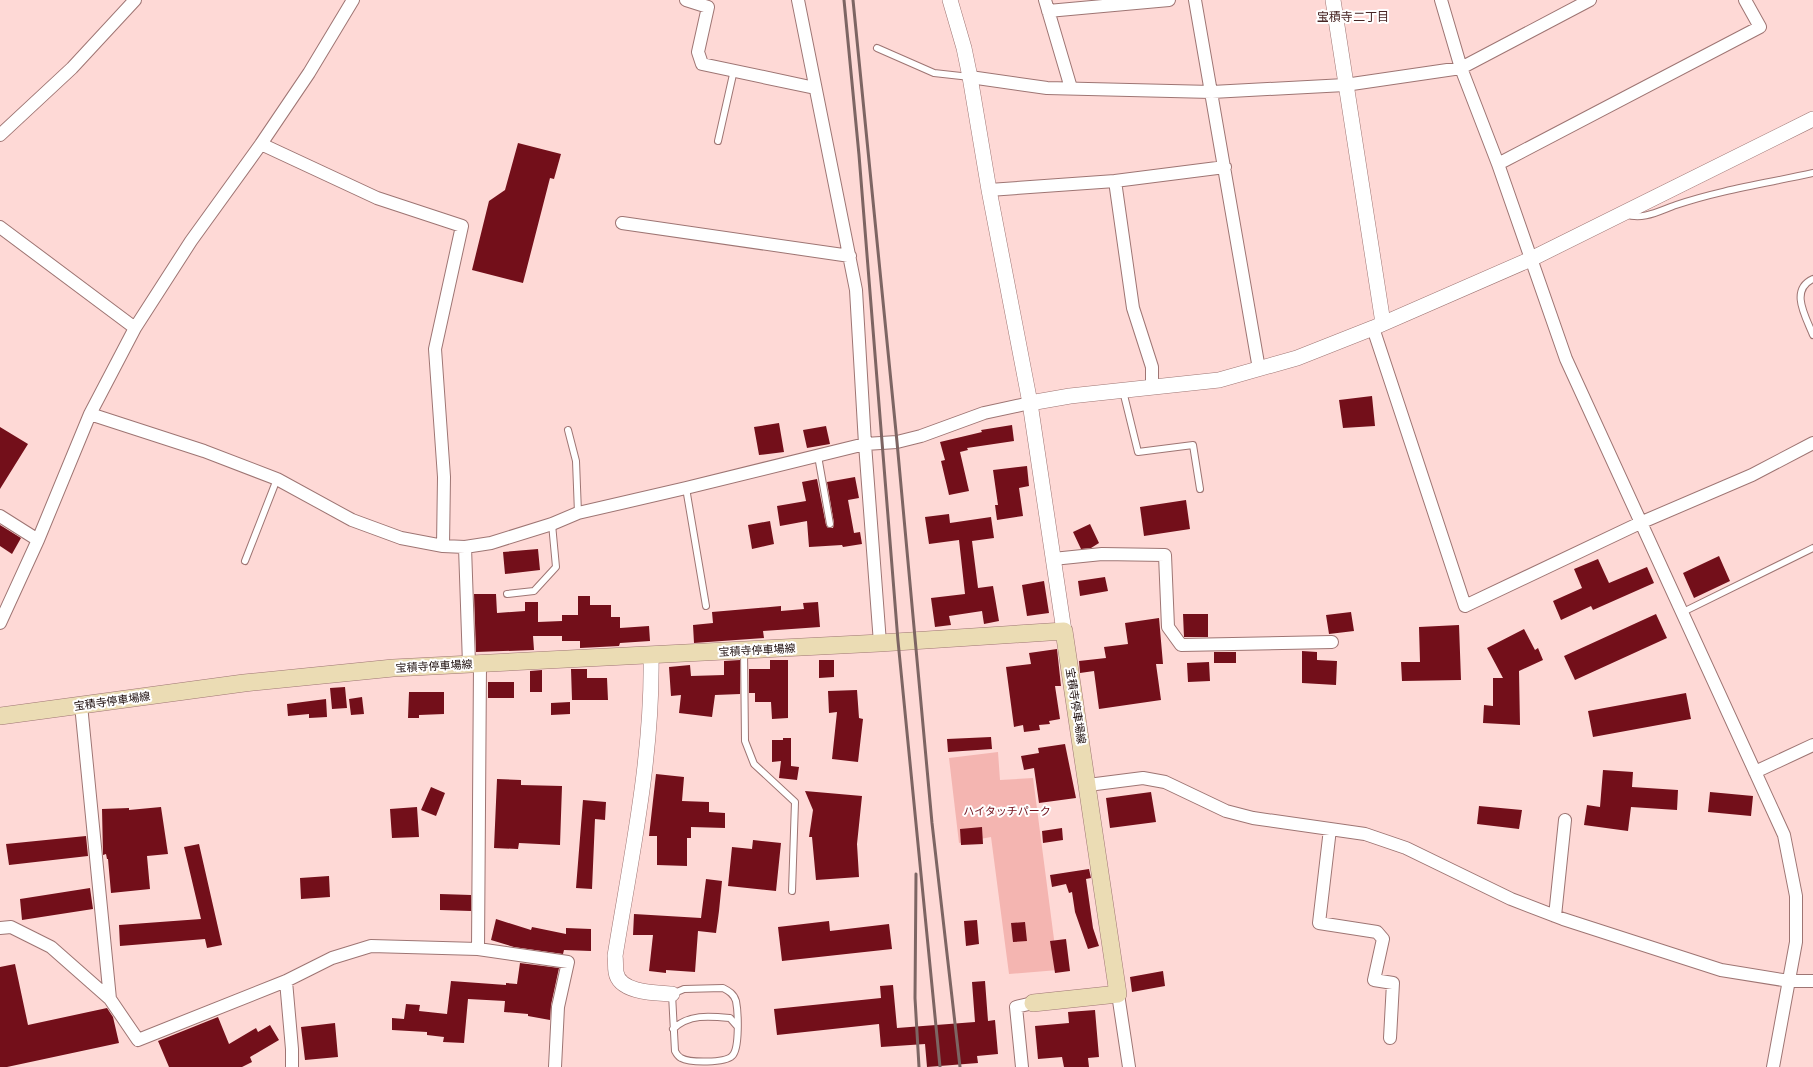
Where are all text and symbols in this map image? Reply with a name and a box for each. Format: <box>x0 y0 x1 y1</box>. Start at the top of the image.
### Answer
district label: 宝積寺二丁目 <box>1317 10 1389 24</box>
street label: 宝積寺停車場線 <box>718 642 796 659</box>
street label: 宝積寺停車場線 <box>395 658 473 675</box>
street label: 宝積寺停車場線 <box>1063 667 1088 745</box>
street label: 宝積寺停車場線 <box>73 690 151 713</box>
park label: ハイタッチパーク <box>963 805 1051 818</box>

